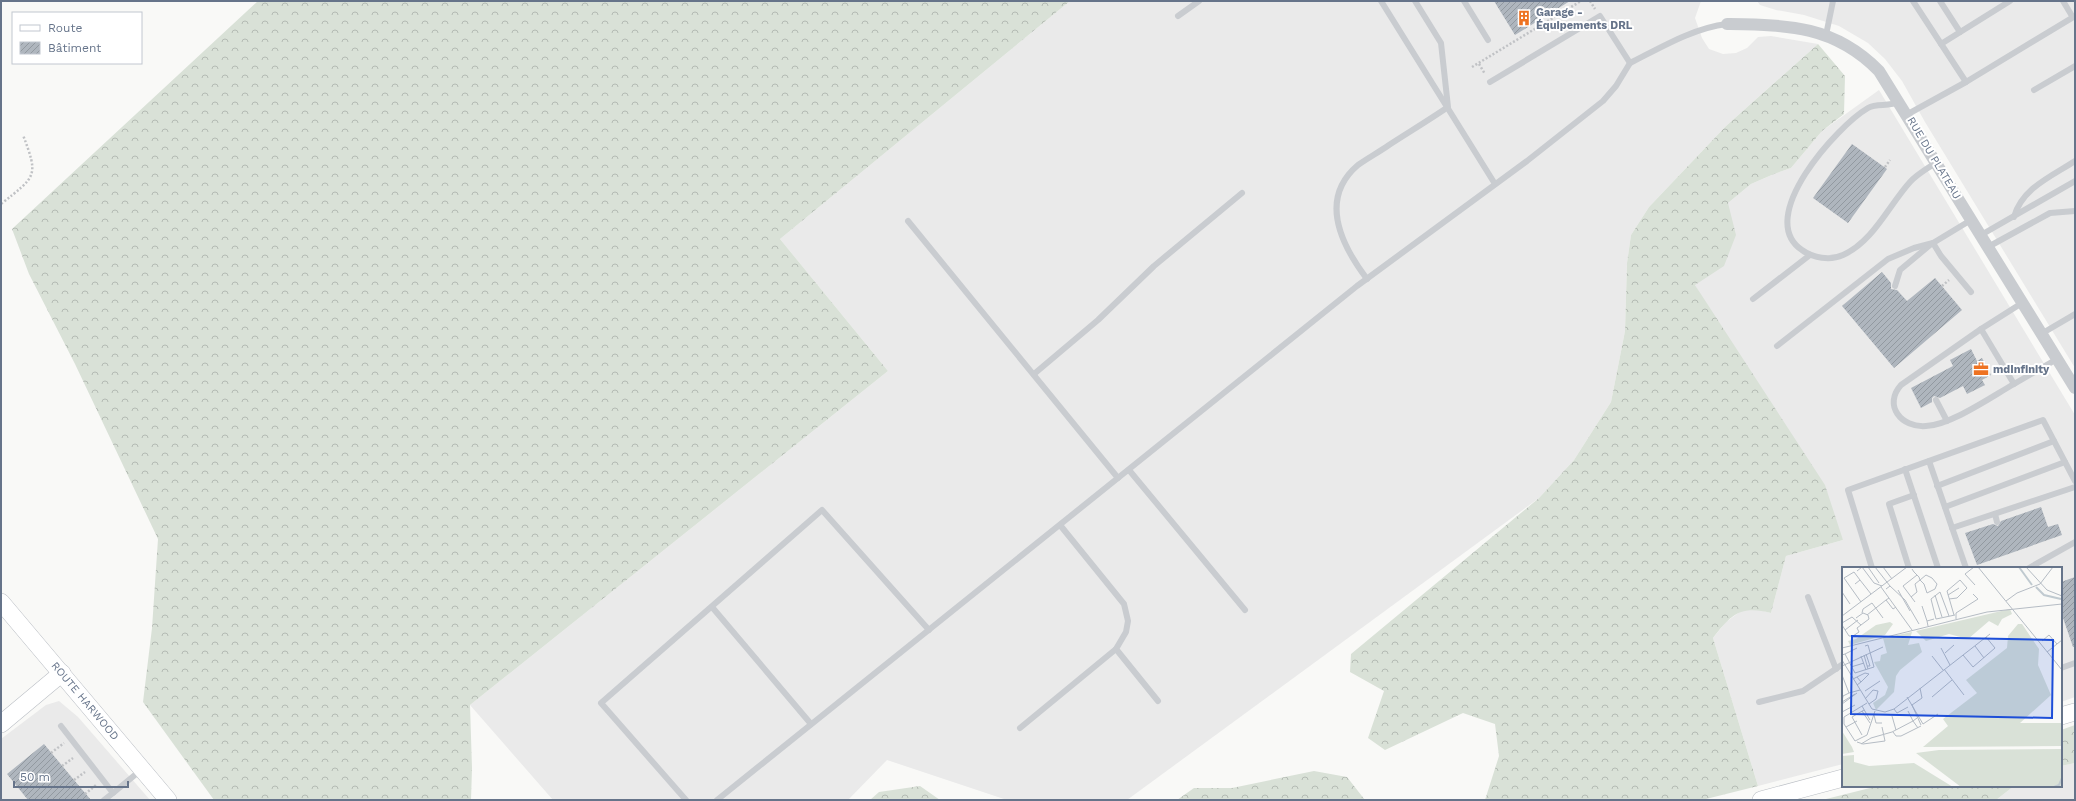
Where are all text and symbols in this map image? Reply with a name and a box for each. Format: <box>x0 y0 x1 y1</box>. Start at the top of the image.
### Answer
place label: Garage - Équipements DRL <box>1536 6 1633 32</box>
building icon: Garage - Équipements DRL <box>1515 9 1533 27</box>
legend <box>12 12 142 64</box>
text: Route <box>48 21 82 35</box>
text: Bâtiment <box>48 41 101 55</box>
street label: RUE DU PLATEAU <box>1904 115 1964 201</box>
office icon: mdInfinity <box>1972 360 1990 378</box>
place label: mdInfinity <box>1993 363 2050 376</box>
inset map <box>1842 567 2062 787</box>
street label: ROUTE HARWOOD <box>48 659 122 743</box>
scale bar <box>14 763 128 789</box>
text: 50 m <box>20 770 50 784</box>

